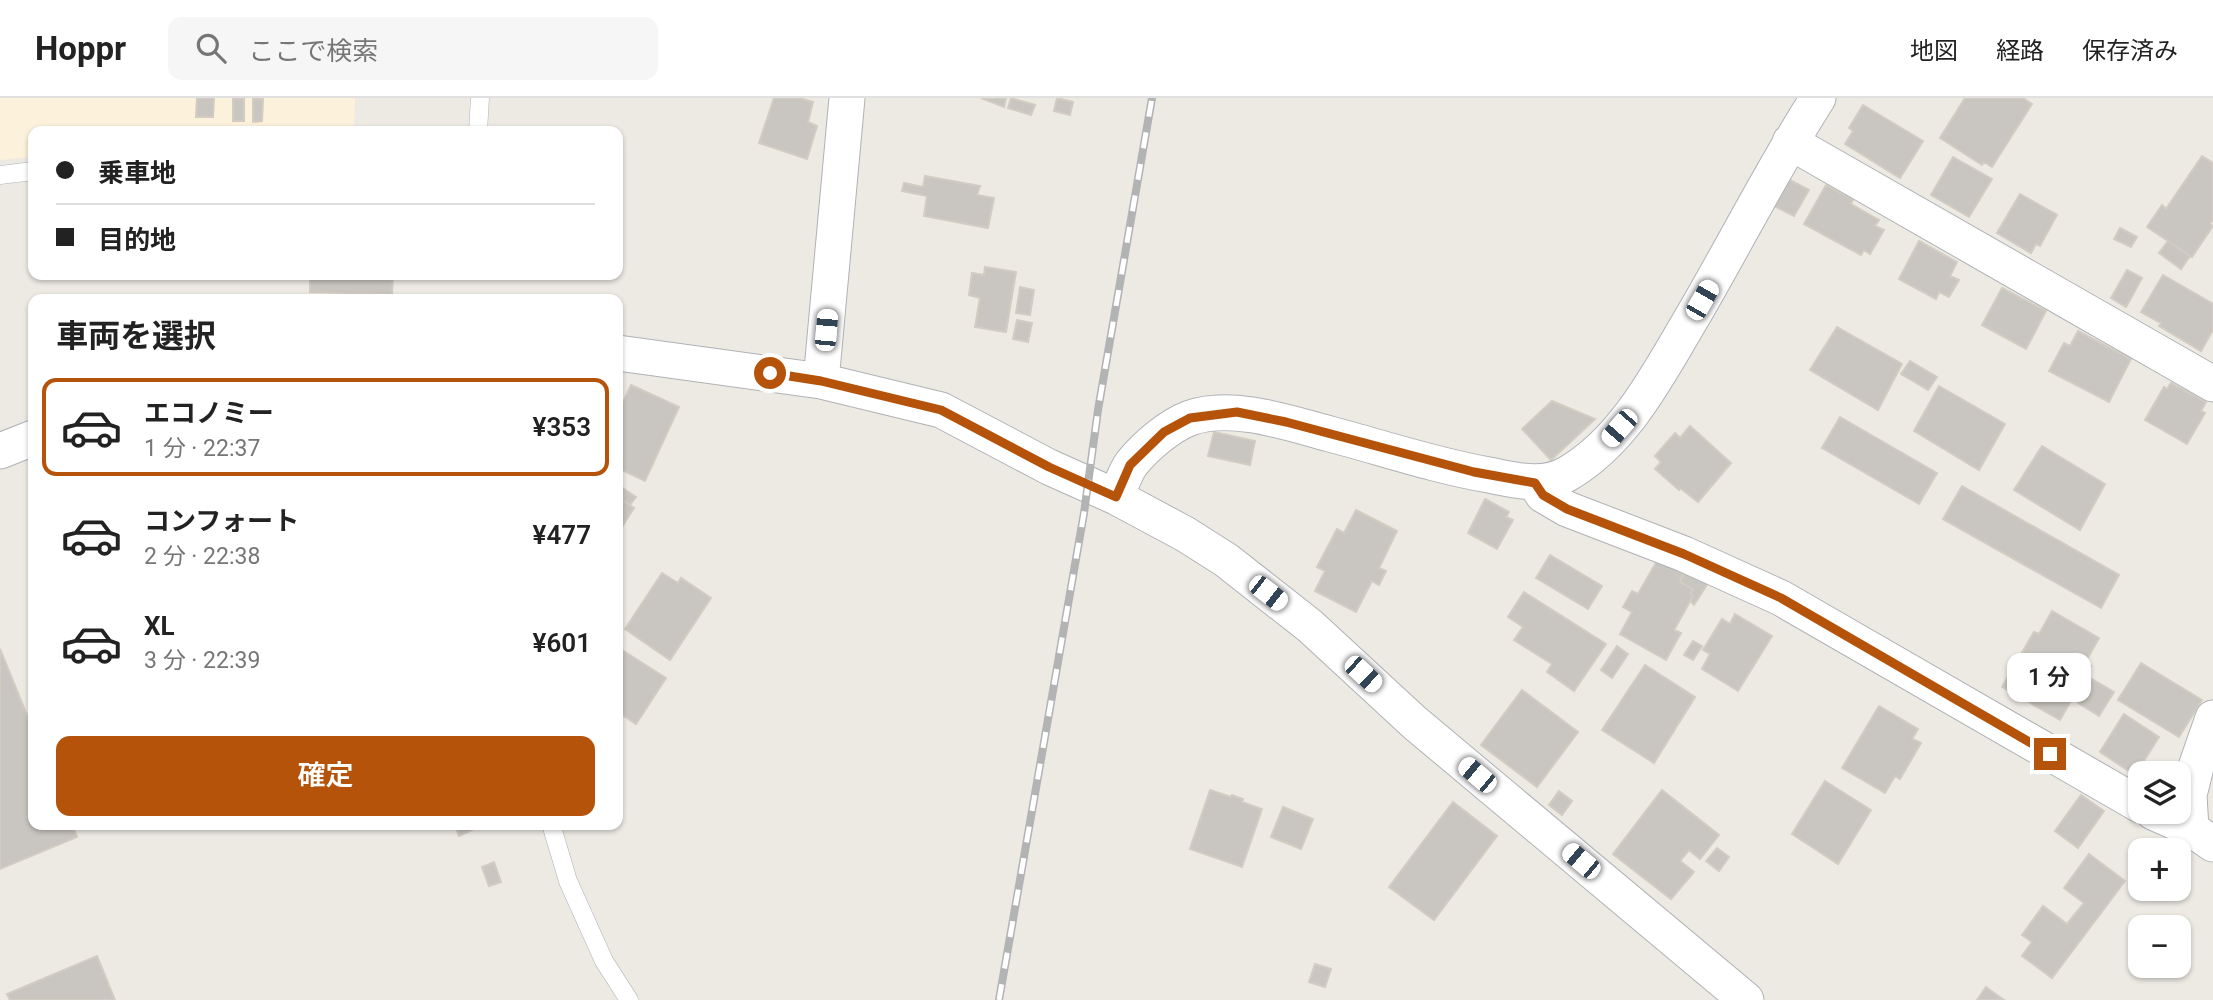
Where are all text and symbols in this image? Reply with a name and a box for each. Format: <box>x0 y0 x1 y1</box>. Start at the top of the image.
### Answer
search box <box>168 17 658 80</box>
text: Hoppr <box>35 29 126 68</box>
icon: search <box>192 29 230 67</box>
text: ここで検索 <box>248 36 378 66</box>
text: 地図 <box>1910 37 1958 65</box>
text: 経路 <box>1996 37 2044 65</box>
text: 保存済み <box>2082 37 2178 65</box>
text: 乗車地 <box>98 158 176 188</box>
text: 目的地 <box>98 225 176 255</box>
car <box>1683 277 1722 323</box>
car <box>814 308 839 352</box>
text: 車両を選択 <box>56 317 216 355</box>
route start <box>754 357 786 389</box>
icon: car <box>60 396 123 459</box>
text: エコノミー <box>144 398 274 428</box>
car <box>1598 405 1641 451</box>
text: ¥353 <box>533 412 591 442</box>
text: 1 分 · 22:37 <box>144 435 260 462</box>
icon: car <box>60 504 123 567</box>
text: コンフォート <box>144 506 299 536</box>
text: ¥477 <box>533 520 591 550</box>
text: 2 分 · 22:38 <box>144 543 260 570</box>
car <box>1245 572 1292 614</box>
text: XL <box>144 611 175 641</box>
icon: car <box>60 612 123 675</box>
text: ¥601 <box>533 628 591 658</box>
text: 3 分 · 22:39 <box>144 647 260 674</box>
car <box>1341 652 1386 696</box>
callout: 1 分 <box>2008 652 2092 702</box>
text: 1 分 <box>2028 664 2070 691</box>
button: 確定 <box>56 736 595 816</box>
route end <box>2034 738 2066 770</box>
car <box>1455 753 1500 797</box>
map controls <box>2128 761 2191 978</box>
button: layers <box>2128 761 2191 824</box>
button: + <box>2128 838 2191 901</box>
car <box>1559 839 1604 883</box>
button: − <box>2128 915 2191 978</box>

